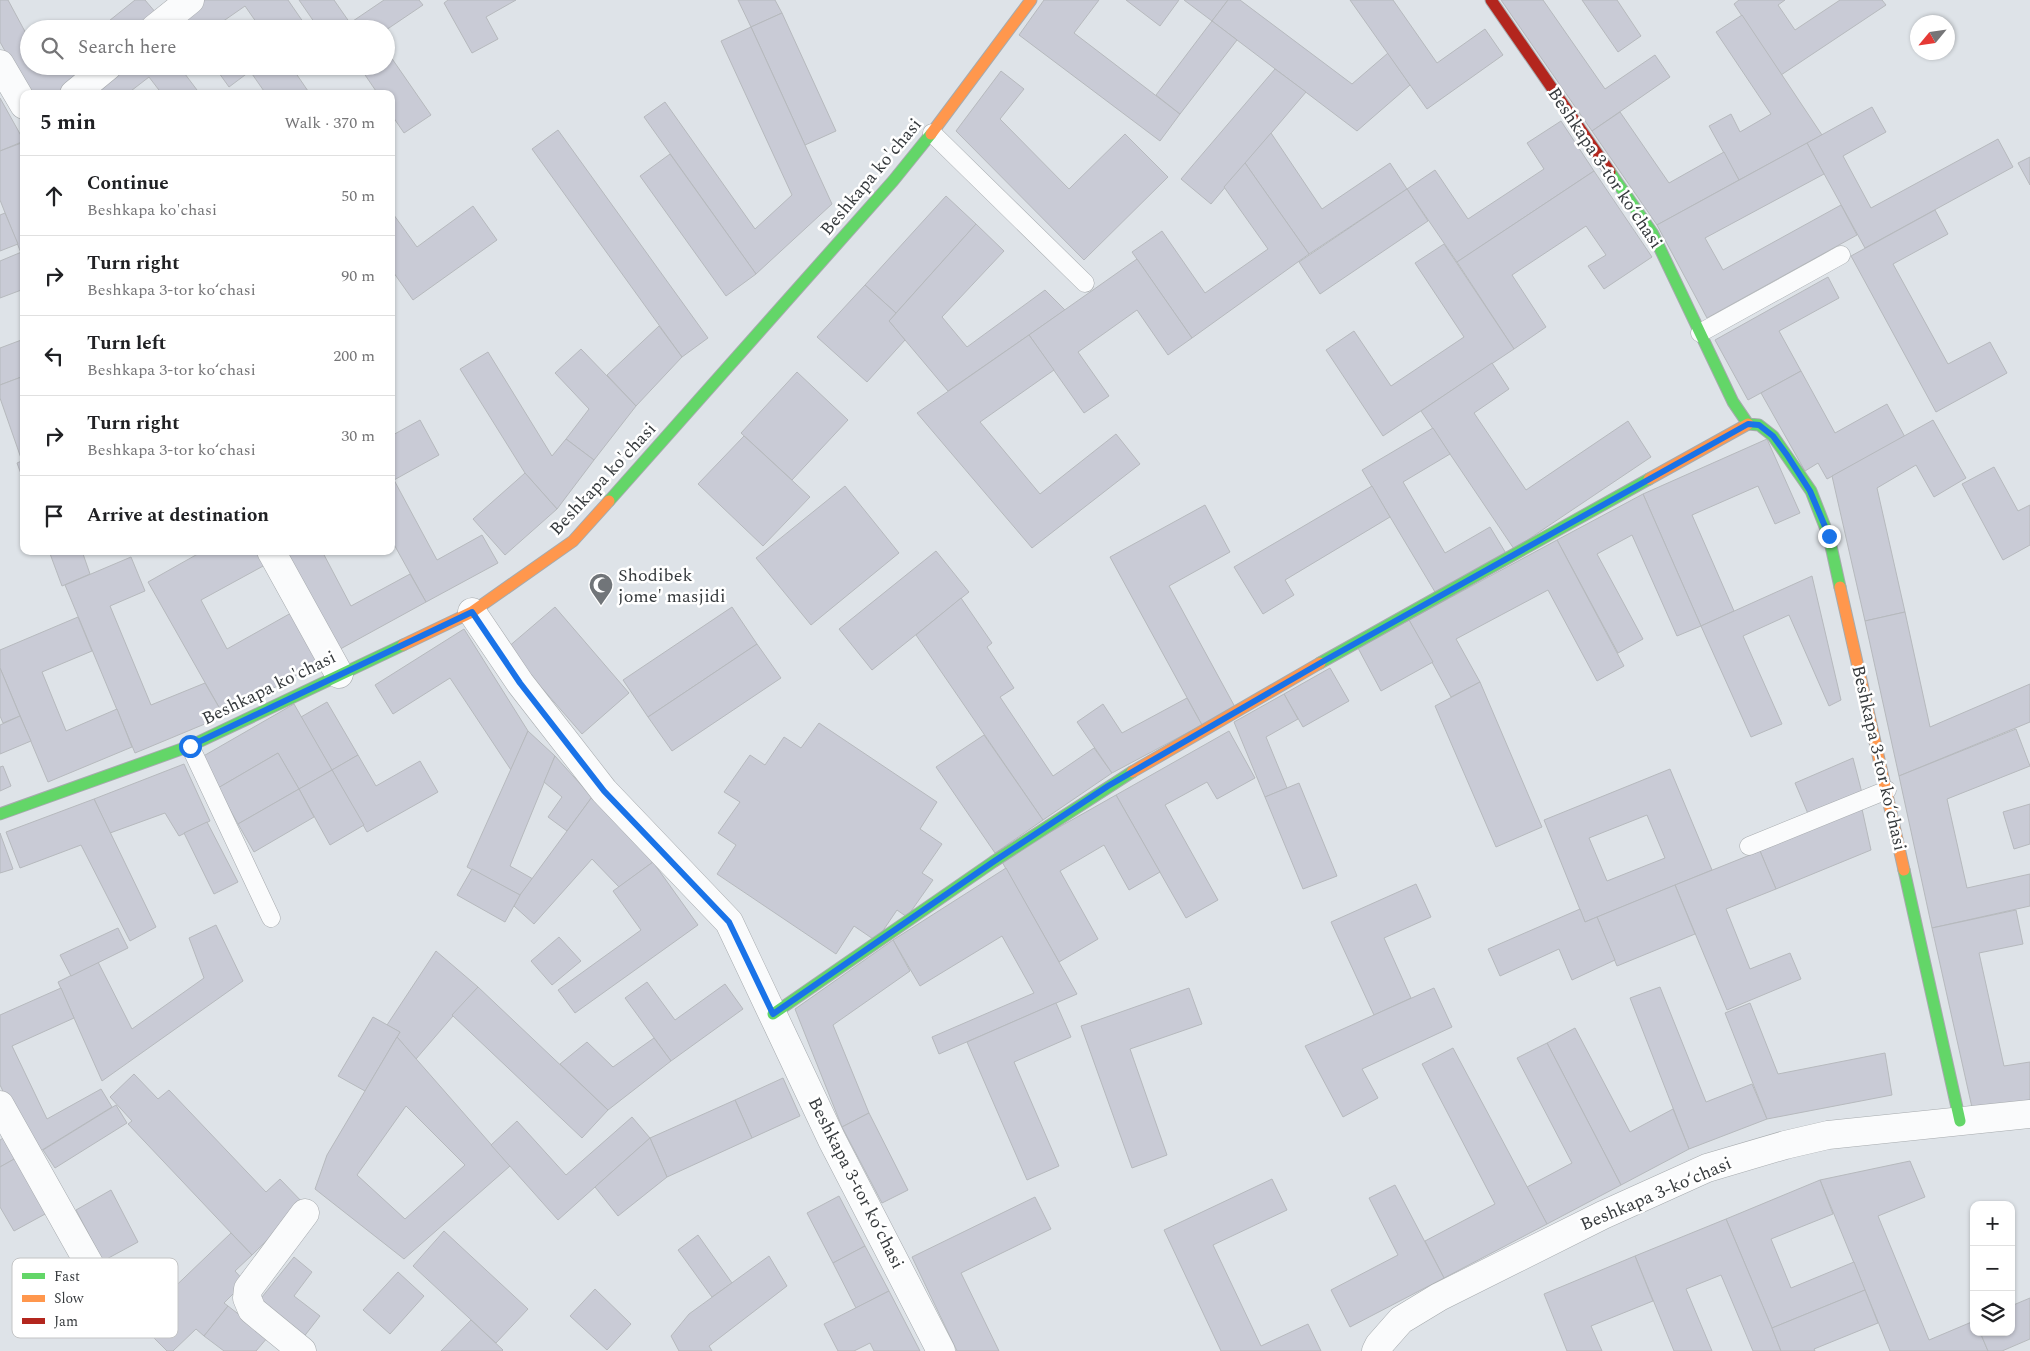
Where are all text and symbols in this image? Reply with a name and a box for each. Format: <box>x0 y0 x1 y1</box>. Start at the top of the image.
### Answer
north arrow <box>1910 15 1955 60</box>
search box <box>20 20 395 75</box>
text: Search here <box>78 33 177 62</box>
icon: search <box>38 34 66 62</box>
street label: Beshkapa 3-tor koʻchasi <box>1541 82 1669 254</box>
text: 5 min <box>40 107 96 139</box>
text: Walk · 370 m <box>284 111 375 135</box>
street label: Beshkapa ko'chasi <box>814 112 928 242</box>
text: Continue <box>87 169 169 198</box>
icon: ahead <box>40 182 68 210</box>
text: 50 m <box>341 184 375 208</box>
text: Beshkapa ko'chasi <box>87 198 217 222</box>
text: Turn right <box>87 249 180 278</box>
icon: right <box>40 262 68 290</box>
text: 90 m <box>341 264 375 288</box>
text: Beshkapa 3-tor koʻchasi <box>87 278 256 302</box>
text: Turn left <box>87 329 166 358</box>
icon: left <box>40 342 68 370</box>
text: 200 m <box>333 344 375 368</box>
text: Beshkapa 3-tor koʻchasi <box>87 358 256 382</box>
text: Turn right <box>87 409 180 438</box>
street label: Beshkapa ko'chasi <box>543 416 663 542</box>
icon: right <box>40 422 68 450</box>
text: 30 m <box>341 424 375 448</box>
text: Beshkapa 3-tor koʻchasi <box>87 438 256 462</box>
text: Arrive at destination <box>87 501 269 530</box>
icon: arrive <box>40 502 68 530</box>
route end <box>1818 525 1841 548</box>
place label: Shodibek jome' masjidi <box>618 562 726 610</box>
mosque icon: Shodibek jome' masjidi <box>588 572 614 606</box>
street label: Beshkapa ko'chasi <box>197 644 341 732</box>
street label: Beshkapa 3-tor koʻchasi <box>1845 663 1913 853</box>
route start <box>179 735 202 758</box>
street label: Beshkapa 3-tor koʻchasi <box>801 1092 911 1274</box>
street label: Beshkapa 3-koʻchasi <box>1576 1150 1736 1238</box>
map controls <box>1970 1201 2015 1336</box>
button: + <box>1970 1201 2015 1246</box>
button: − <box>1970 1246 2015 1291</box>
legend <box>12 1258 178 1338</box>
text: Fast <box>54 1266 80 1287</box>
text: Slow <box>54 1288 84 1309</box>
button: layers <box>1970 1291 2015 1336</box>
text: Jam <box>54 1311 78 1332</box>

